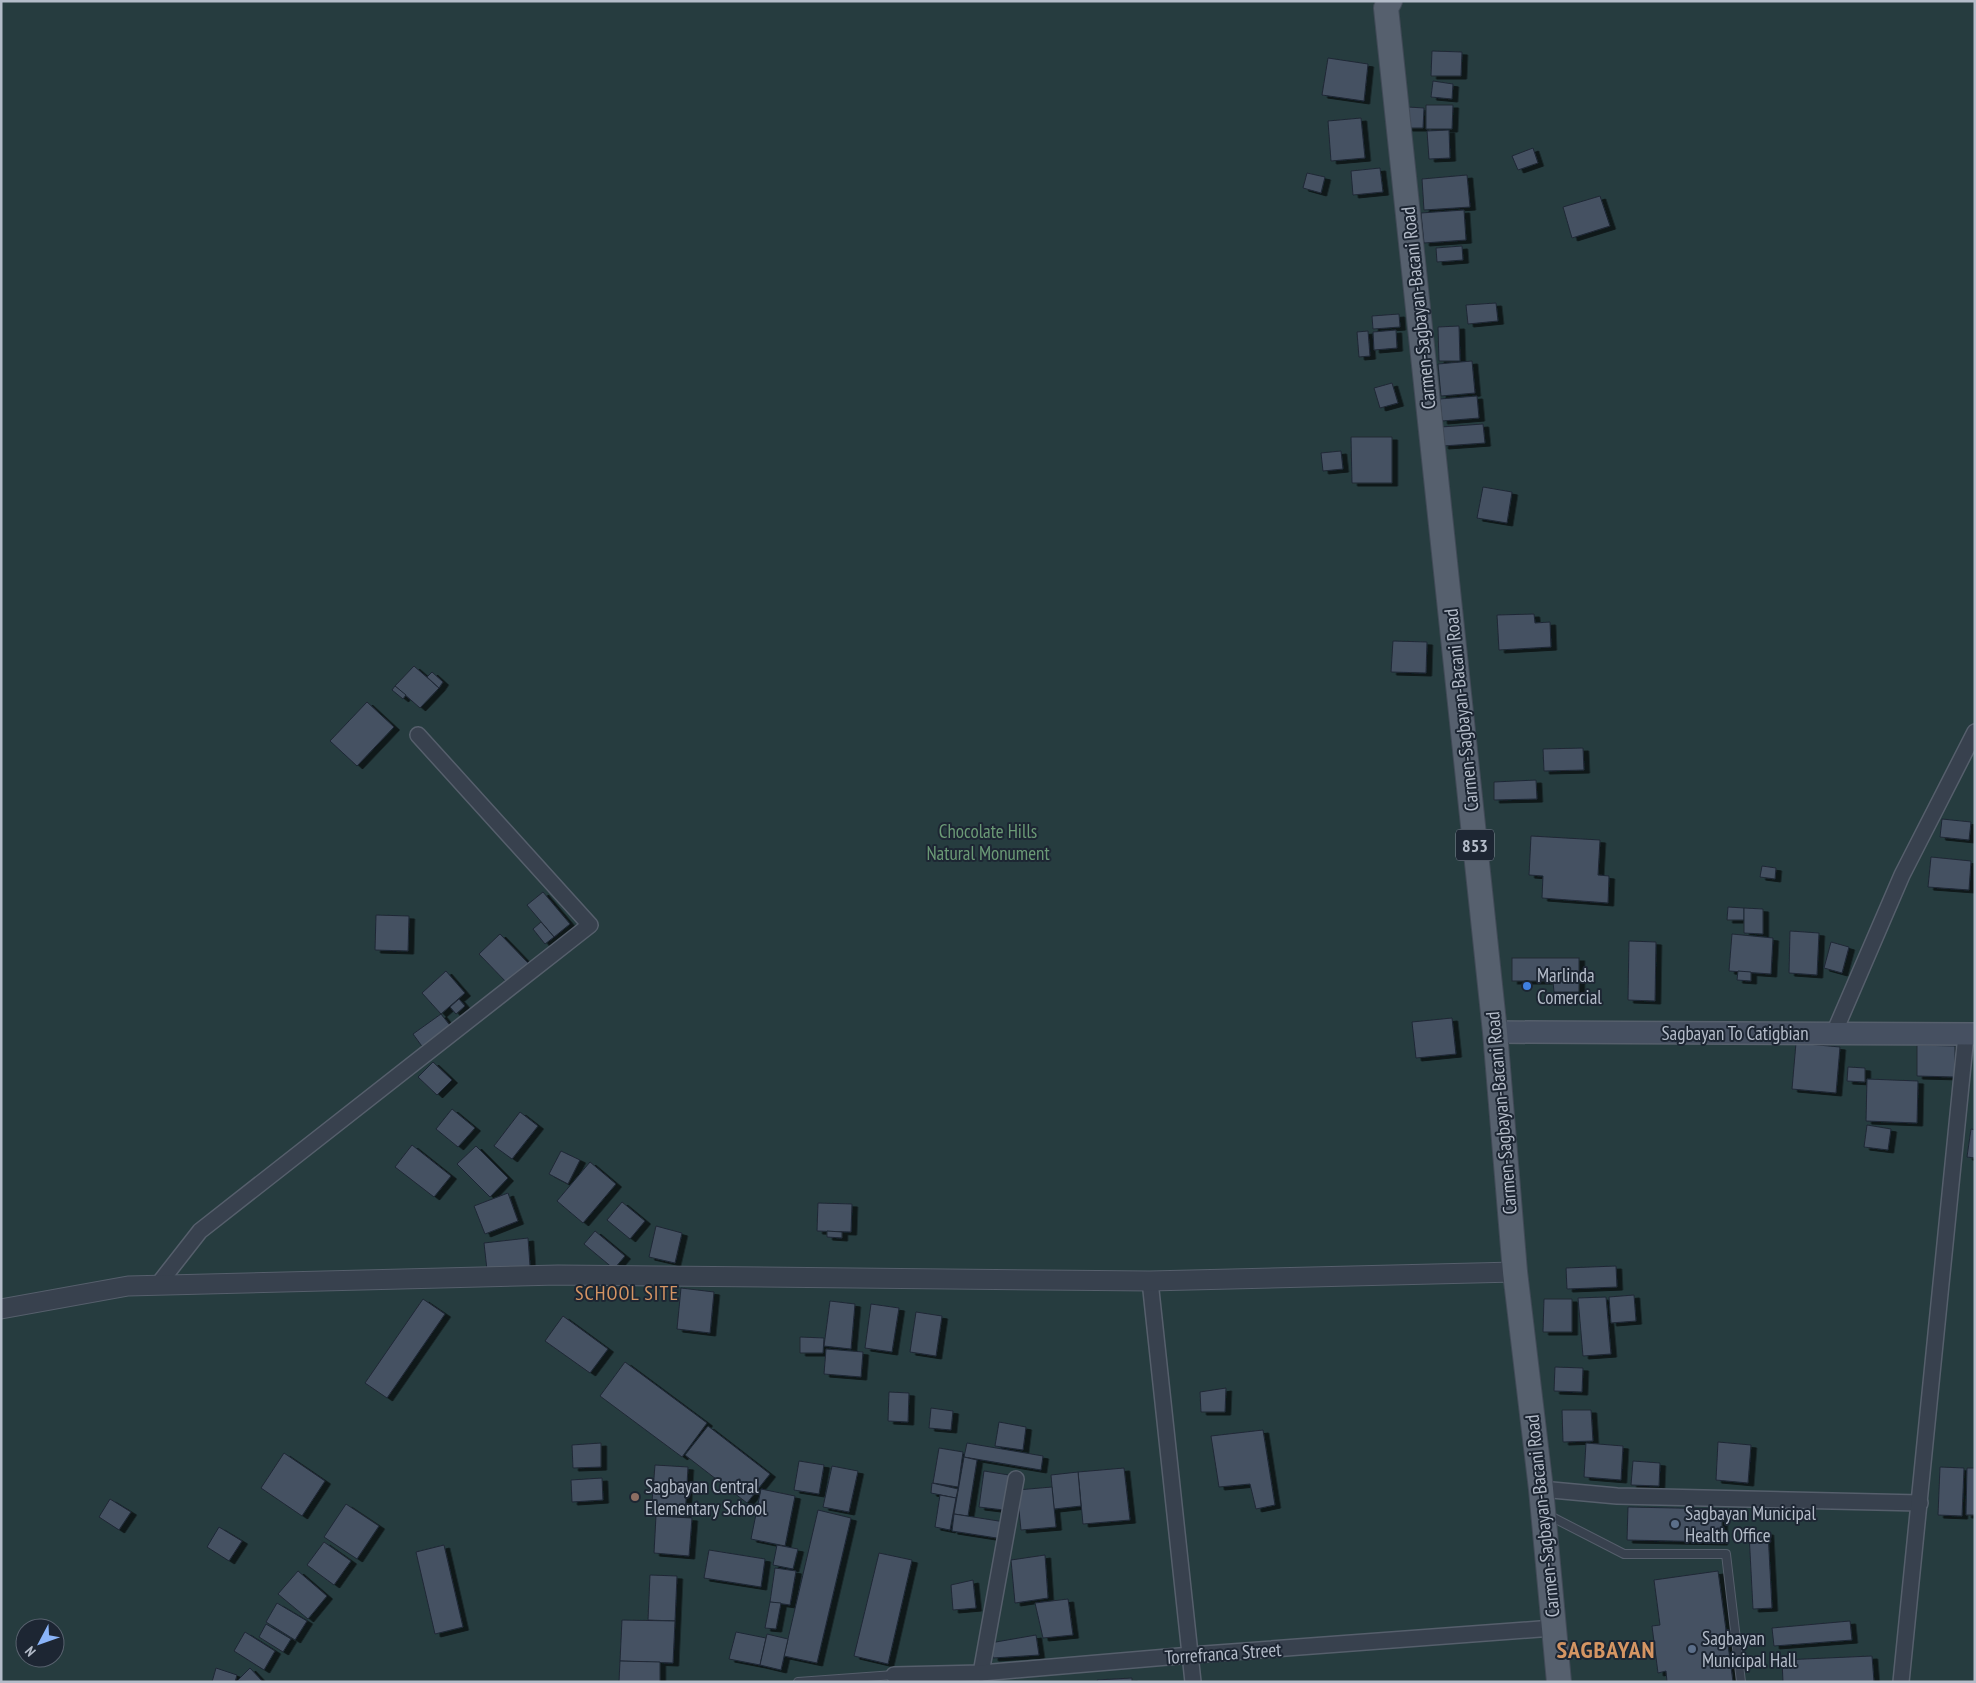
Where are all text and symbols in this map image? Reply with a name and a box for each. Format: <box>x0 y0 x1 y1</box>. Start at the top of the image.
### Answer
street label: Carmen-Sagbayan-Bacani Road <box>1395 206 1441 410</box>
street label: Carmen-Sagbayan-Bacani Road <box>1438 608 1484 812</box>
park label: Chocolate Hills Natural Monument <box>926 819 1050 865</box>
road number: 853 <box>1456 830 1494 860</box>
place label: Marlinda Comercial <box>1537 963 1602 1009</box>
marker: Marlinda Comercial <box>1521 980 1533 992</box>
street label: Carmen-Sagbayan-Bacani Road <box>1480 1011 1522 1215</box>
street label: Sagbayan To Catigbian <box>1661 1021 1809 1045</box>
district label: SCHOOL SITE <box>575 1280 679 1306</box>
street label: Carmen-Sagbayan-Bacani Road <box>1519 1414 1565 1618</box>
place label: Sagbayan Central Elementary School <box>645 1474 767 1520</box>
marker: Sagbayan Central Elementary School <box>629 1491 641 1503</box>
place label: Sagbayan Municipal Health Office <box>1685 1501 1816 1547</box>
marker: Sagbayan Municipal Health Office <box>1669 1518 1681 1530</box>
north arrow <box>15 1618 65 1668</box>
place label: Sagbayan Municipal Hall <box>1702 1626 1797 1672</box>
district label: SAGBAYAN <box>1557 1634 1655 1665</box>
street label: Torrefranca Street <box>1164 1637 1283 1669</box>
text: N <box>21 1643 39 1660</box>
marker: Sagbayan Municipal Hall <box>1686 1643 1698 1655</box>

